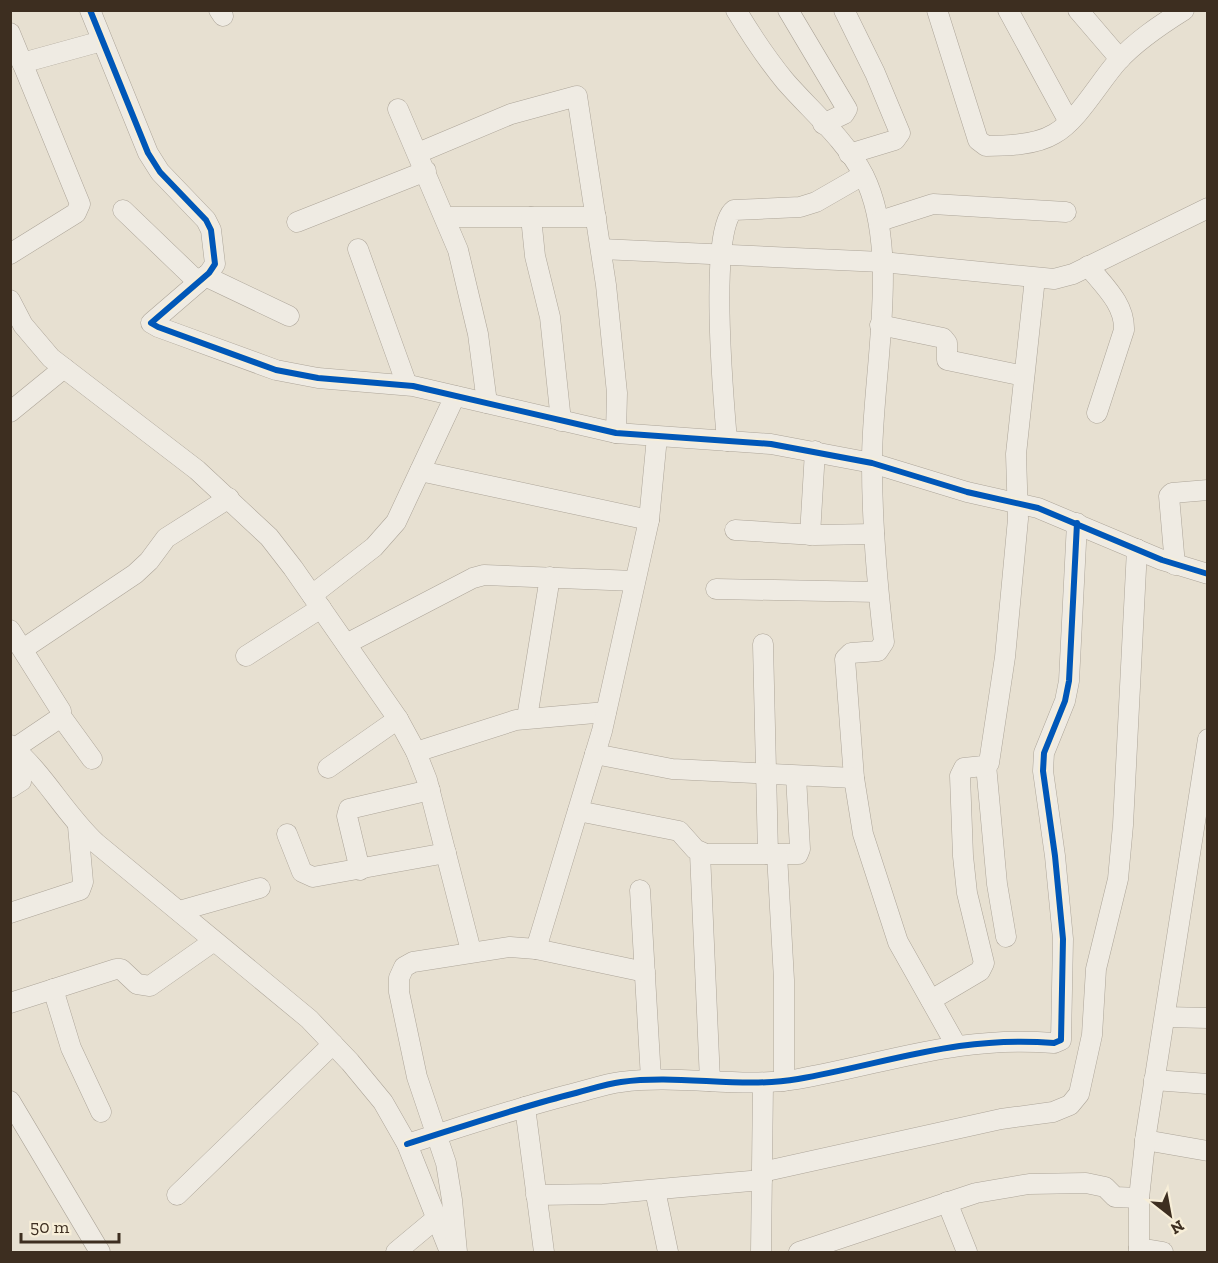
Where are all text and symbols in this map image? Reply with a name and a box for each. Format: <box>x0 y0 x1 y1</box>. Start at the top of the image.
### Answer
north arrow <box>1140 1185 1200 1245</box>
scale bar <box>21 1206 118 1244</box>
text: 50 m <box>30 1216 70 1238</box>
text: N <box>1167 1216 1188 1239</box>

